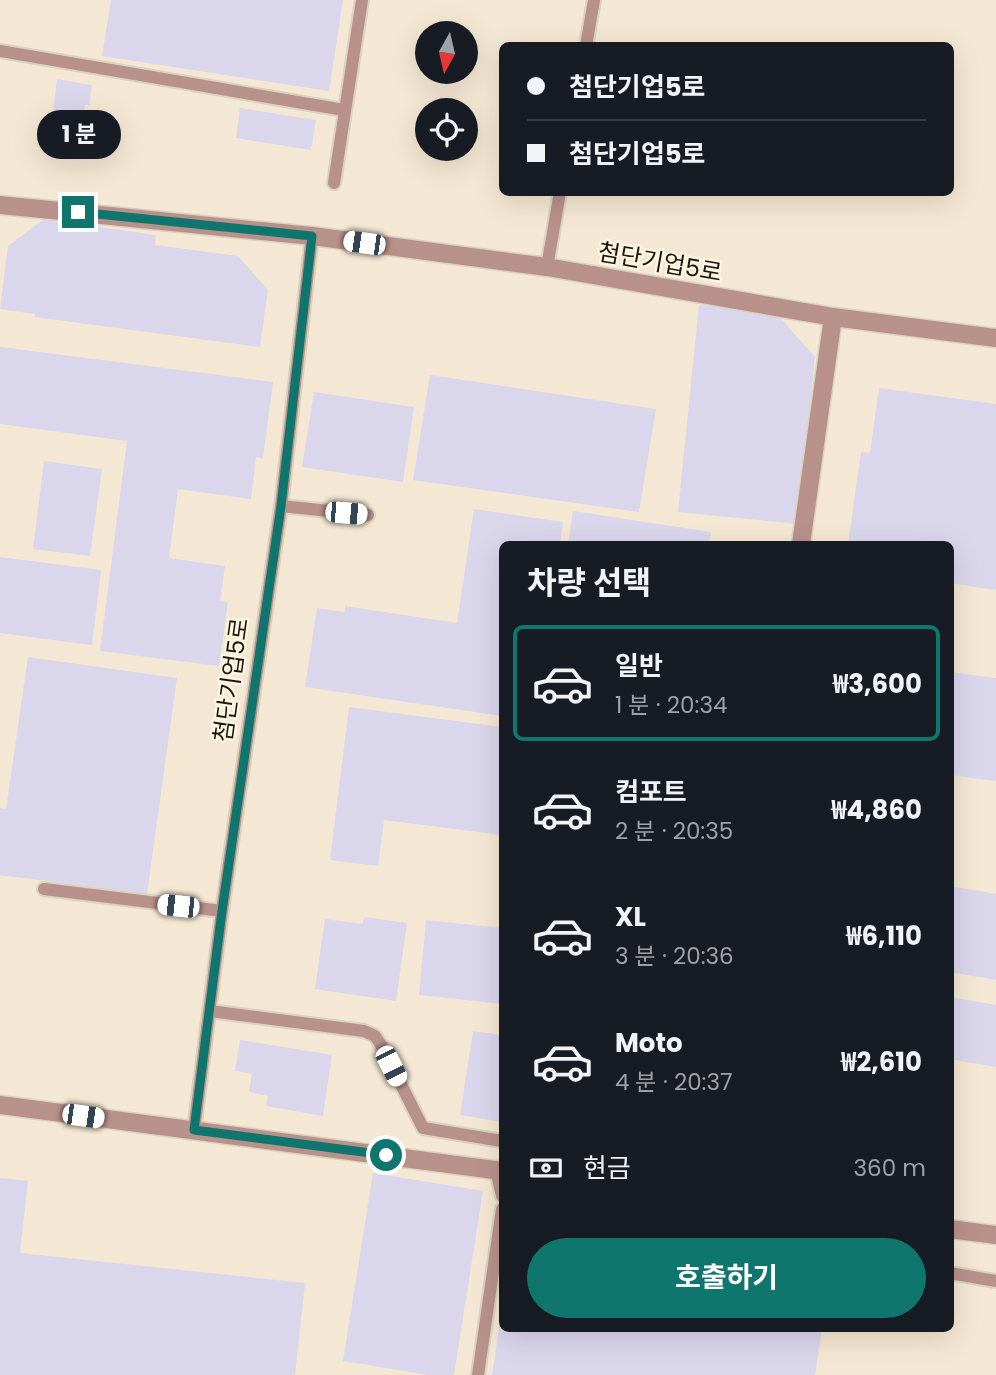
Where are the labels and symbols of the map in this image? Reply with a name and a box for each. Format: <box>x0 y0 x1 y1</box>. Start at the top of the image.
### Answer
north arrow <box>415 21 478 84</box>
callout: 1 분 <box>36 110 120 160</box>
route end <box>62 196 94 228</box>
car <box>342 230 387 256</box>
street label: 첨단기업5로 <box>595 235 725 289</box>
car <box>325 501 368 525</box>
street label: 첨단기업5로 <box>206 616 256 744</box>
car <box>157 893 200 919</box>
car <box>373 1043 410 1089</box>
car <box>61 1103 106 1129</box>
route start <box>370 1139 402 1171</box>

